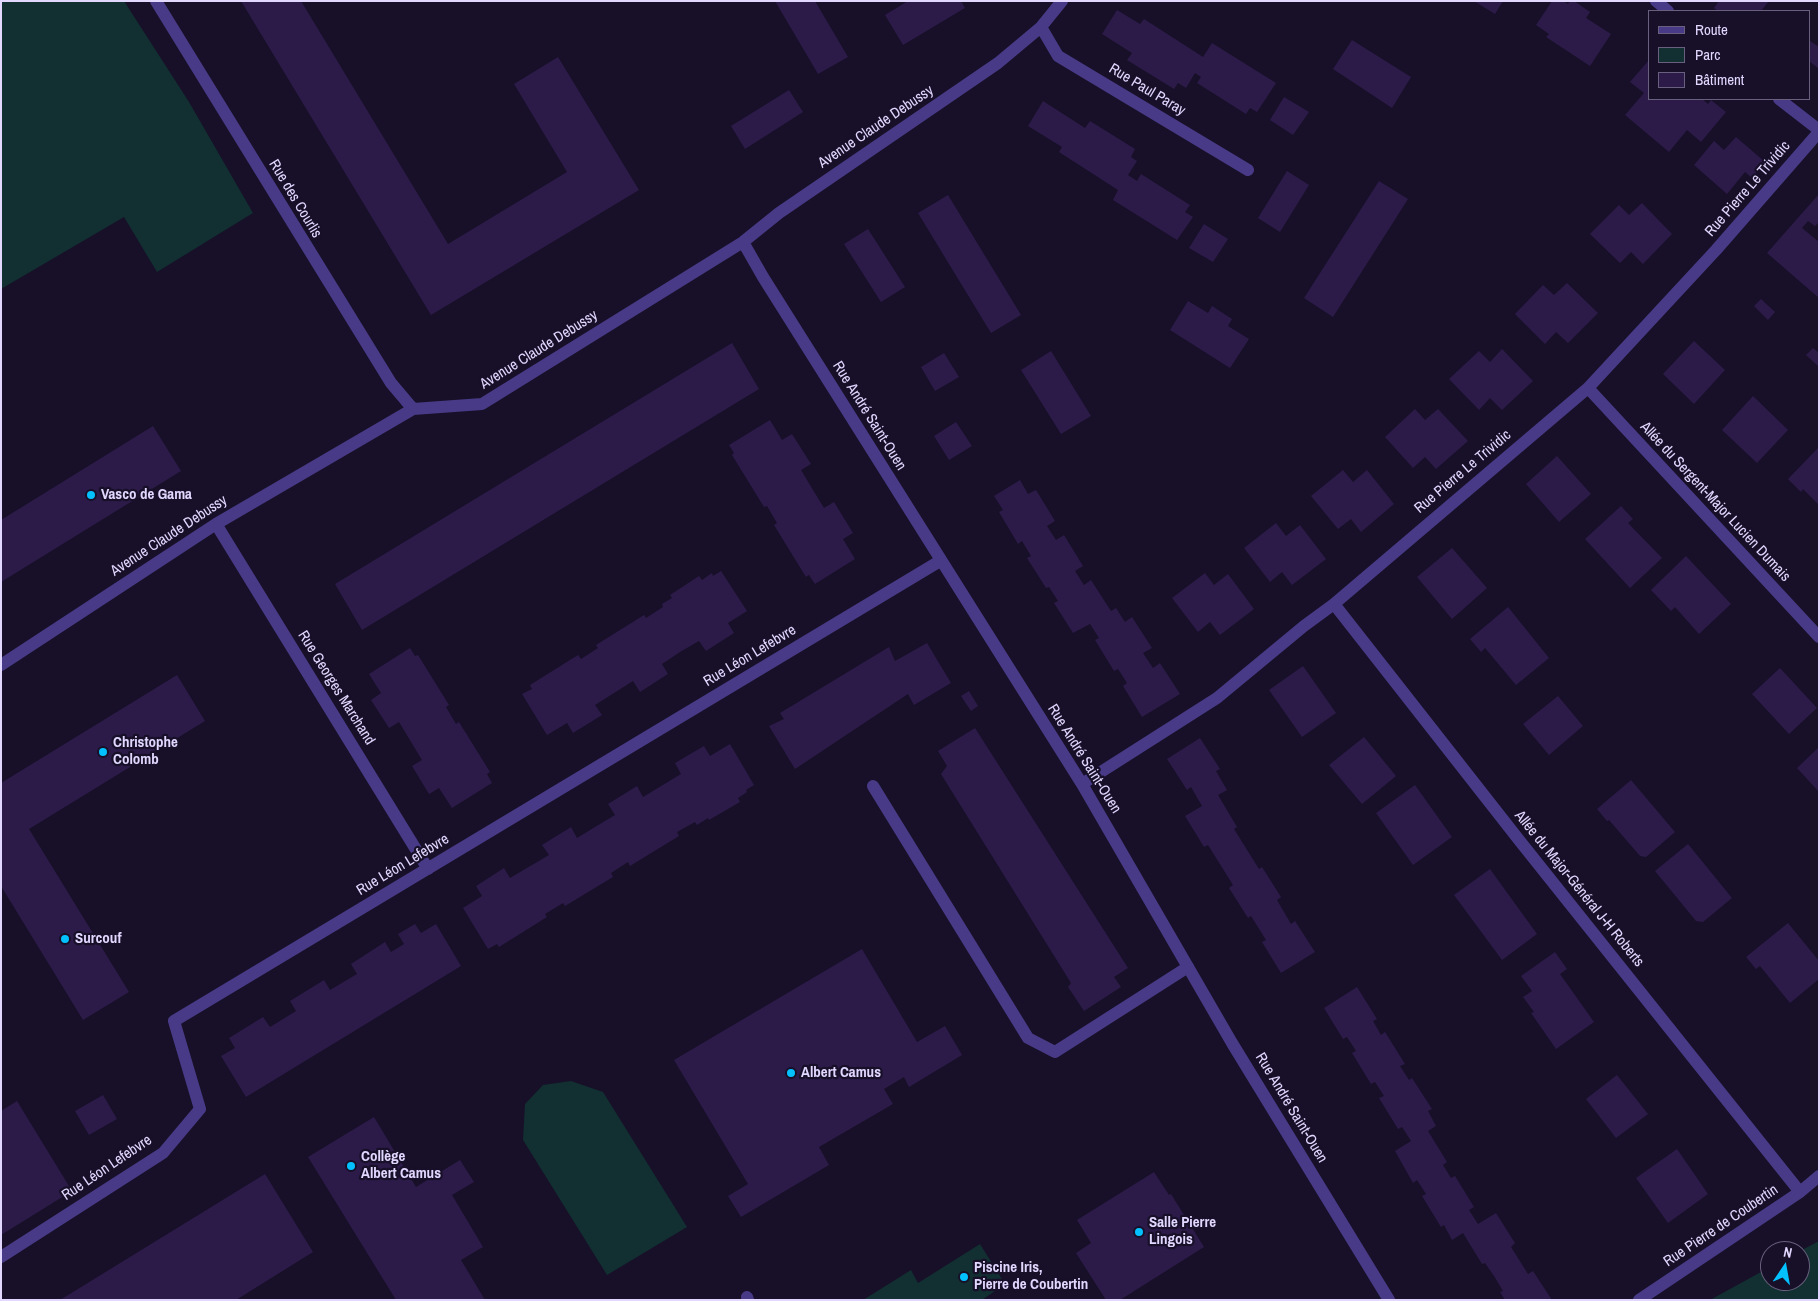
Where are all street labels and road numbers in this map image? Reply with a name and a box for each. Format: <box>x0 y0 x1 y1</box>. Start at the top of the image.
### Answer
street label: Rue Paul Paray <box>1105 60 1189 120</box>
street label: Avenue Claude Debussy <box>815 82 937 172</box>
street label: Rue Pierre Le Trividic <box>1702 138 1794 240</box>
street label: Rue des Courlis <box>265 157 325 241</box>
street label: Avenue Claude Debussy <box>477 307 601 393</box>
street label: Rue André Saint-Ouen <box>828 358 910 474</box>
street label: Allée du Sergent-Major Lucien Dumais <box>1636 418 1794 586</box>
street label: Rue Pierre Le Trividic <box>1411 426 1515 518</box>
street label: Avenue Claude Debussy <box>107 492 231 580</box>
street label: Rue Léon Lefebvre <box>701 621 799 691</box>
street label: Rue Georges Marchand <box>294 628 378 748</box>
street label: Rue André Saint-Ouen <box>1043 701 1125 817</box>
street label: Allée du Major-Général J-H Roberts <box>1510 807 1648 971</box>
street label: Rue Léon Lefebvre <box>354 830 452 900</box>
street label: Rue André Saint-Ouen <box>1251 1050 1331 1166</box>
street label: Rue Léon Lefebvre <box>59 1131 155 1205</box>
street label: Rue Pierre de Coubertin <box>1660 1181 1782 1271</box>

